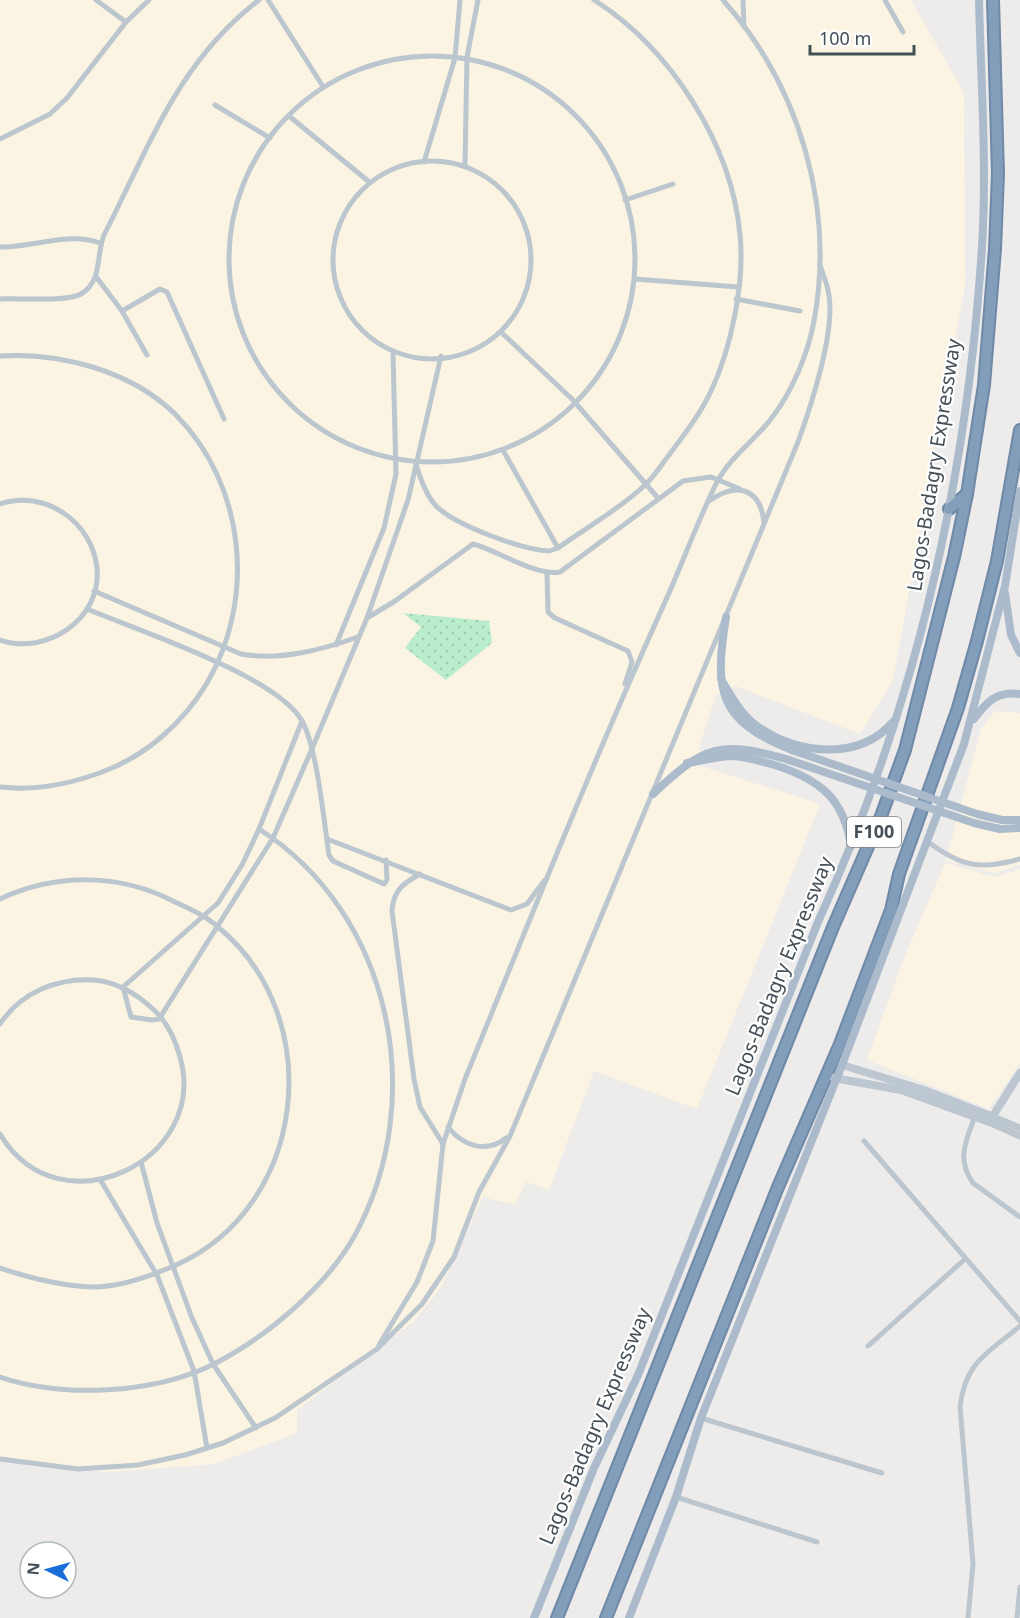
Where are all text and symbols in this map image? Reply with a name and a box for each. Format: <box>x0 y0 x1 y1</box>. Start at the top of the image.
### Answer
scale bar <box>810 18 914 56</box>
text: 100 m <box>819 26 871 50</box>
street label: Lagos-Badagry Expressway <box>900 336 967 593</box>
road number: F100 <box>847 817 901 847</box>
street label: Lagos-Badagry Expressway <box>718 852 839 1099</box>
street label: Lagos-Badagry Expressway <box>532 1302 657 1549</box>
north arrow <box>18 1540 78 1600</box>
text: N <box>22 1561 45 1576</box>

